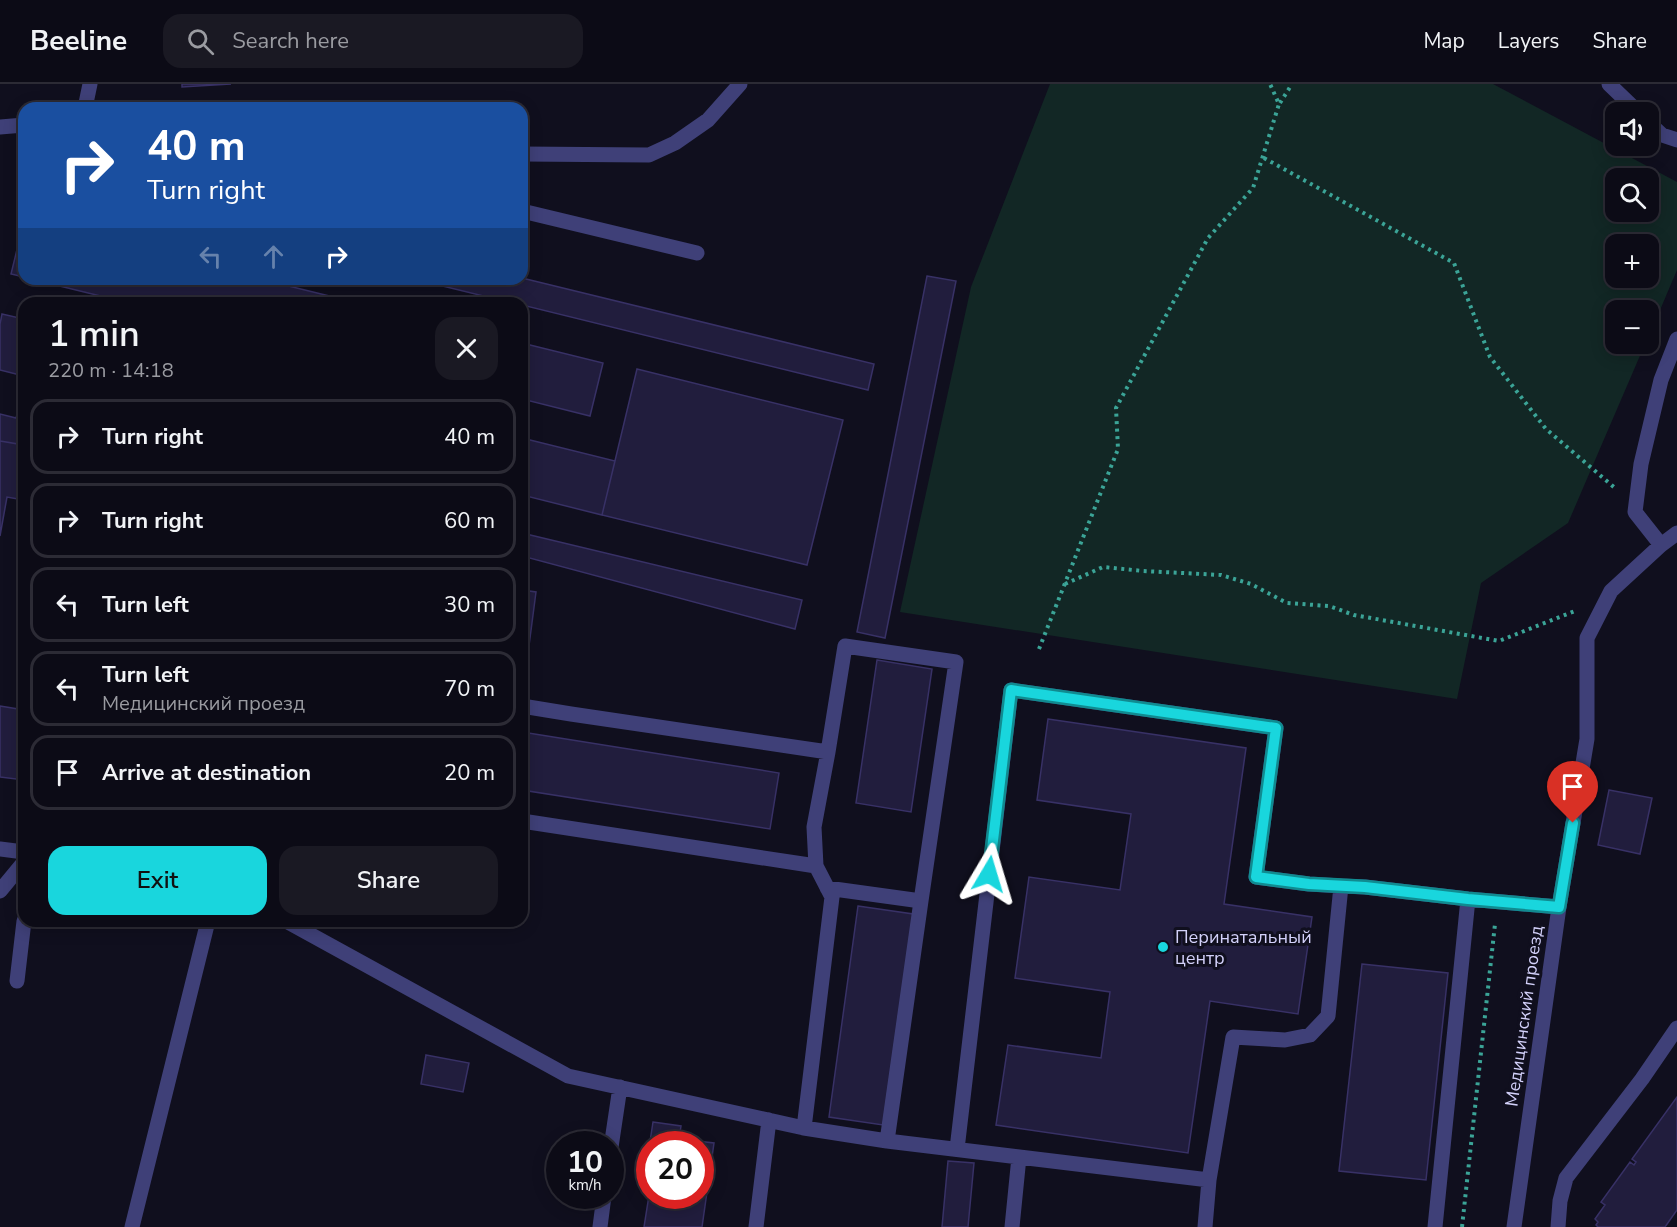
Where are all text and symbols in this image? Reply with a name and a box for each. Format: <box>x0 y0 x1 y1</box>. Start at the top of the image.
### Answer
search box <box>163 14 583 68</box>
text: Beeline <box>30 22 127 60</box>
icon: search <box>184 25 217 58</box>
text: Search here <box>232 26 349 56</box>
text: Map <box>1423 27 1465 55</box>
text: Layers <box>1498 27 1559 55</box>
text: Share <box>1592 27 1647 55</box>
map controls <box>1605 102 1659 354</box>
button: sound <box>1605 102 1659 156</box>
text: 40 m <box>147 118 246 175</box>
icon: right <box>48 126 126 204</box>
button: search <box>1605 168 1659 222</box>
text: Turn right <box>147 172 265 209</box>
button: + <box>1605 234 1659 288</box>
icon: left <box>194 240 227 273</box>
icon: ahead <box>257 240 290 273</box>
icon: right <box>320 240 353 273</box>
button: − <box>1605 300 1659 354</box>
text: 1 min <box>48 310 140 359</box>
button: close <box>435 317 498 380</box>
text: 220 m · 14:18 <box>48 357 174 384</box>
icon: right <box>51 420 84 453</box>
text: Turn right <box>102 422 203 452</box>
text: 40 m <box>444 422 495 452</box>
icon: right <box>51 504 84 537</box>
text: Turn right <box>102 506 203 536</box>
text: 60 m <box>444 506 495 536</box>
icon: left <box>51 588 84 621</box>
text: Turn left <box>102 590 189 620</box>
text: 30 m <box>444 590 495 620</box>
text: Turn left <box>102 660 189 690</box>
icon: left <box>51 672 84 705</box>
text: 70 m <box>444 674 495 704</box>
text: Медицинский проезд <box>102 690 305 717</box>
icon: arrive <box>51 756 84 789</box>
text: Arrive at destination <box>102 758 311 788</box>
text: 20 m <box>444 758 495 788</box>
pin <box>1547 761 1598 823</box>
icon: arrive <box>1556 770 1589 803</box>
position arrow <box>957 842 1021 906</box>
button: Exit <box>48 846 267 915</box>
button: Share <box>279 846 498 915</box>
street label: Медицинский проезд <box>1499 924 1549 1108</box>
place label: Перинатальный центр <box>1175 925 1312 970</box>
marker: Перинатальный центр <box>1156 940 1170 954</box>
speed limit sign: 20 <box>636 1131 714 1209</box>
text: 10 <box>567 1142 603 1183</box>
text: km/h <box>568 1175 602 1195</box>

